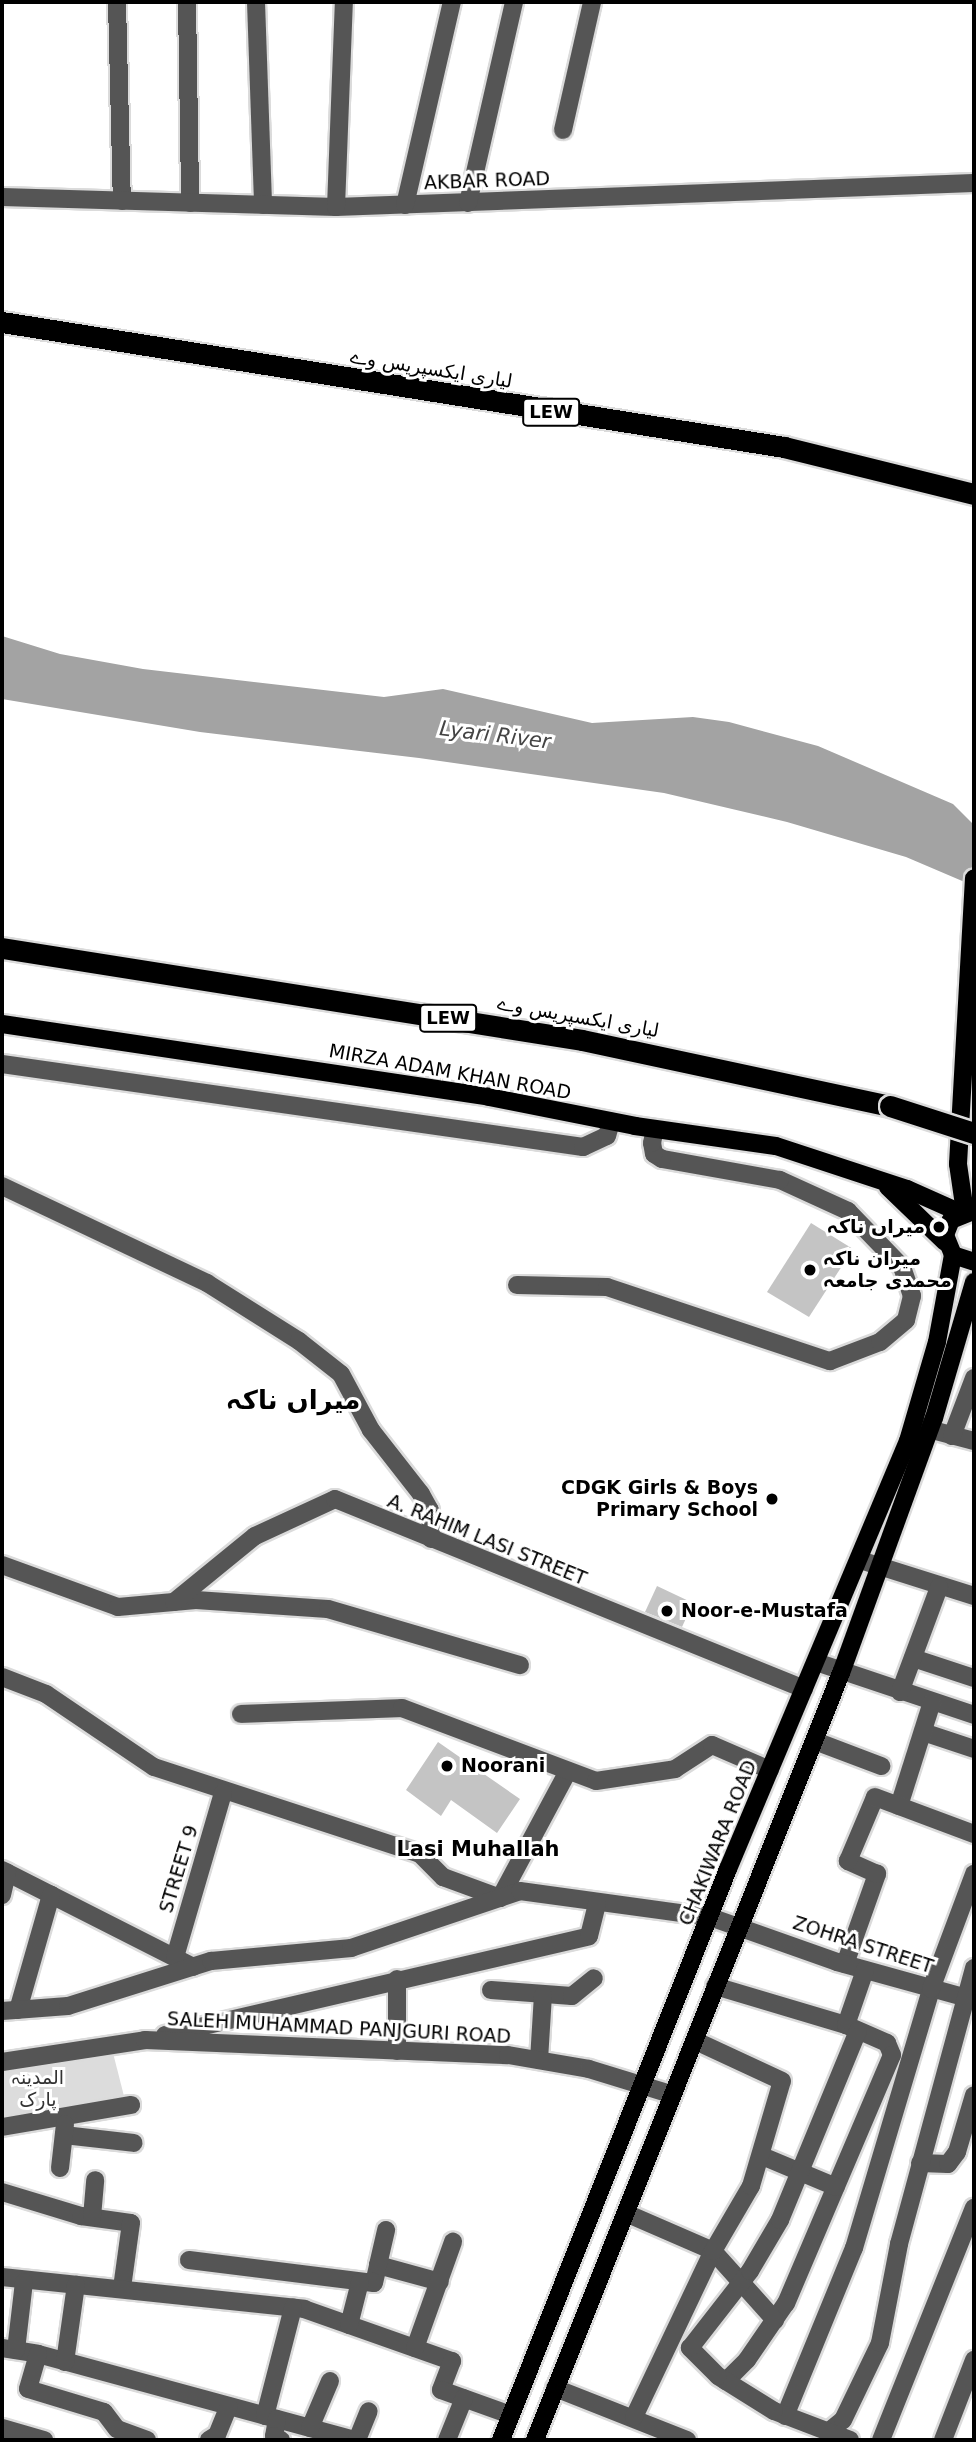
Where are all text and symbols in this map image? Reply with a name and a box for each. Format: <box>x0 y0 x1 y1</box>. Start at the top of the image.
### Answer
street label: AKBAR ROAD <box>424 167 550 195</box>
street label: لیاری ایکسپریس وے <box>348 345 514 393</box>
road number: LEW <box>521 398 581 426</box>
water label: Lyari River <box>438 716 552 754</box>
street label: لیاری ایکسپریس وے <box>495 992 661 1042</box>
road number: LEW <box>418 1003 478 1032</box>
street label: MIRZA ADAM KHAN ROAD <box>327 1039 573 1105</box>
place label: میراں ناکہ <box>828 1216 925 1238</box>
marker: میراں ناکہ <box>931 1219 947 1235</box>
place label: میران ناکہ محمدی جامعہ <box>824 1248 952 1292</box>
marker: میران ناکہ محمدی جامعہ <box>802 1262 818 1278</box>
district label: میراں ناکہ <box>228 1385 360 1417</box>
place label: CDGK Girls & Boys Primary School <box>561 1477 758 1521</box>
street label: A. RAHIM LASI STREET <box>384 1490 590 1590</box>
marker: CDGK Girls & Boys Primary School <box>764 1491 780 1507</box>
place label: Noor-e-Mustafa <box>681 1600 848 1622</box>
marker: Noor-e-Mustafa <box>659 1603 675 1619</box>
place label: Noorani <box>461 1755 545 1777</box>
street label: CHAKIWARA ROAD <box>674 1757 762 1929</box>
marker: Noorani <box>439 1758 455 1774</box>
street label: STREET 9 <box>155 1822 203 1916</box>
district label: Lasi Muhallah <box>396 1836 560 1862</box>
street label: ZOHRA STREET <box>790 1912 936 1978</box>
street label: SALEH MUHAMMAD PANJGURI ROAD <box>166 2008 512 2048</box>
park label: المدینہ پارک <box>12 2067 64 2111</box>

